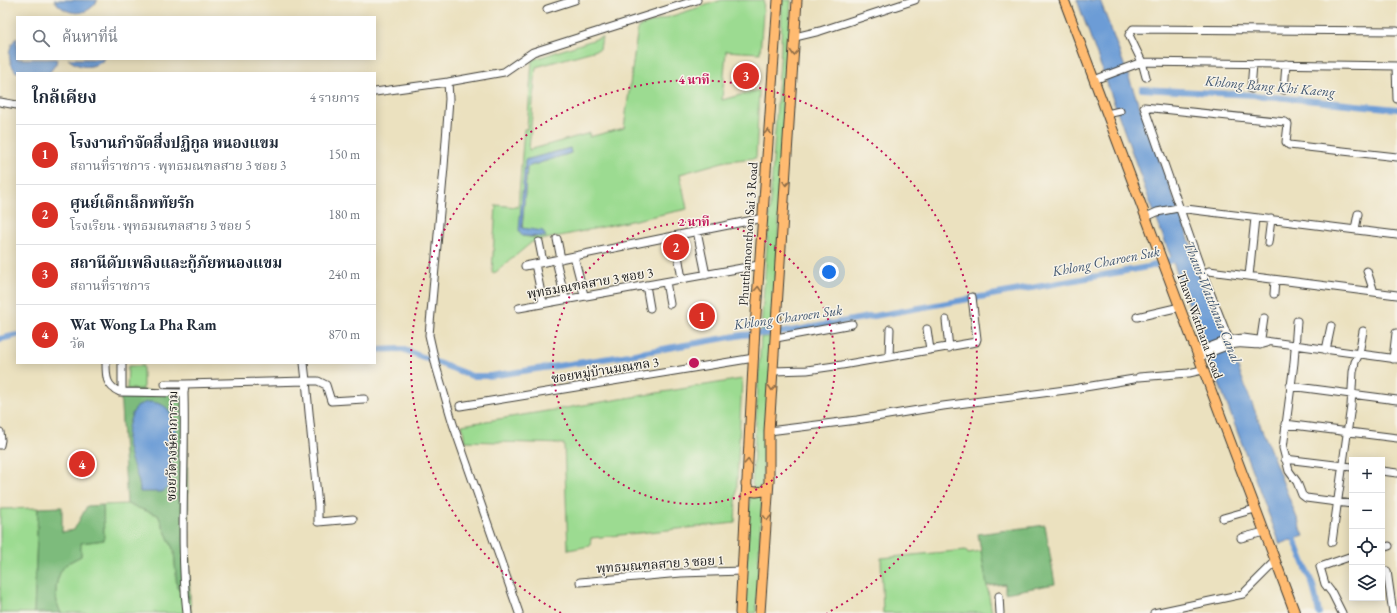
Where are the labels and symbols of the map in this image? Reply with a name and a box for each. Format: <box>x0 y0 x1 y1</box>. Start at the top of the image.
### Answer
one-way arrow <box>789 50 798 56</box>
pin: 3 <box>733 61 759 91</box>
water label: Khlong Bang Khi Kaeng <box>1203 71 1337 101</box>
text: 4 นาที <box>678 72 710 88</box>
one-way arrow <box>764 129 773 135</box>
street label: Phutthamonthon Sai 3 Road <box>735 161 762 306</box>
one-way arrow <box>782 180 790 186</box>
text: 2 นาที <box>678 214 710 230</box>
pin: 2 <box>663 232 689 262</box>
water label: Thawi Watthana Canal <box>1180 239 1246 366</box>
water label: Khlong Charoen Suk <box>1050 242 1162 280</box>
your location <box>819 262 839 282</box>
street label: พุทธมณฑลสาย 3 ซอย 3 <box>525 264 655 302</box>
street label: Thawi Watthana Road <box>1173 269 1227 381</box>
one-way arrow <box>753 286 762 292</box>
water label: Khlong Charoen Suk <box>732 300 844 334</box>
pin: 1 <box>689 301 715 331</box>
street label: ซอยหมู่บ้านมณฑล 3 <box>550 353 660 387</box>
centre of rings <box>687 356 701 370</box>
one-way arrow <box>767 385 776 391</box>
street label: ซอยวัดวงษ์ลาภาราม <box>163 390 181 502</box>
pin: 4 <box>69 449 95 479</box>
one-way arrow <box>743 459 752 465</box>
one-way arrow <box>762 515 771 521</box>
street label: พุทธมณฑลสาย 3 ซอย 1 <box>596 551 724 577</box>

